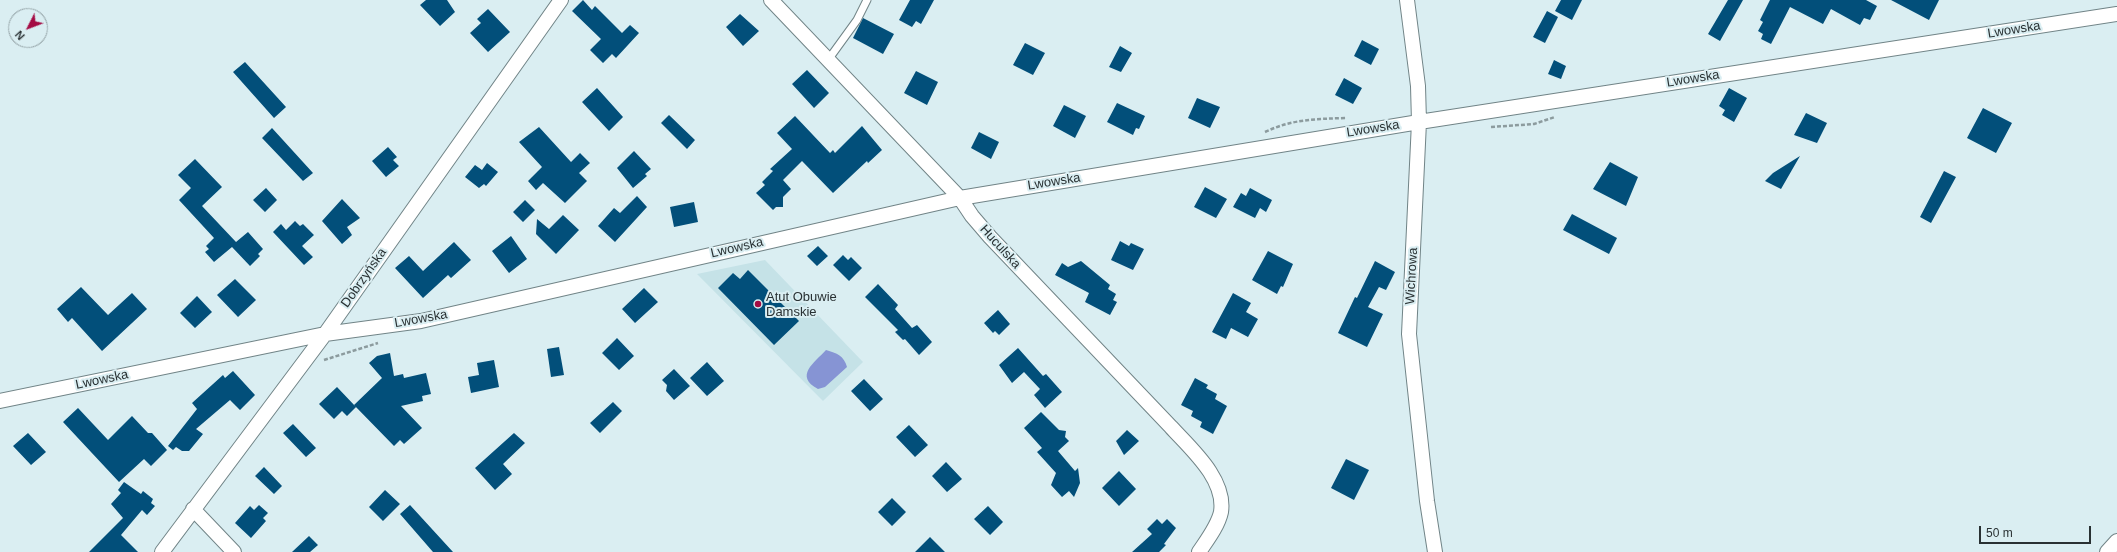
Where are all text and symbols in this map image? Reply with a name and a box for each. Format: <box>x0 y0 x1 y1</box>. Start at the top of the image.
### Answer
north arrow <box>8 8 48 48</box>
street label: Lwowska <box>1986 18 2042 42</box>
text: N <box>13 28 27 42</box>
street label: Lwowska <box>1665 67 1721 91</box>
street label: Lwowska <box>1345 117 1401 141</box>
street label: Lwowska <box>1026 170 1082 194</box>
street label: Huculska <box>976 222 1024 272</box>
street label: Lwowska <box>709 234 765 262</box>
street label: Dobrzyńska <box>338 245 390 311</box>
street label: Wichrowa <box>1403 247 1421 305</box>
place label: Atut Obuwie Damskie <box>766 289 837 320</box>
marker: Atut Obuwie Damskie <box>753 299 763 309</box>
street label: Lwowska <box>393 307 449 331</box>
street label: Lwowska <box>74 367 130 393</box>
scale bar <box>1981 518 2093 544</box>
text: 50 m <box>1986 526 2013 540</box>

